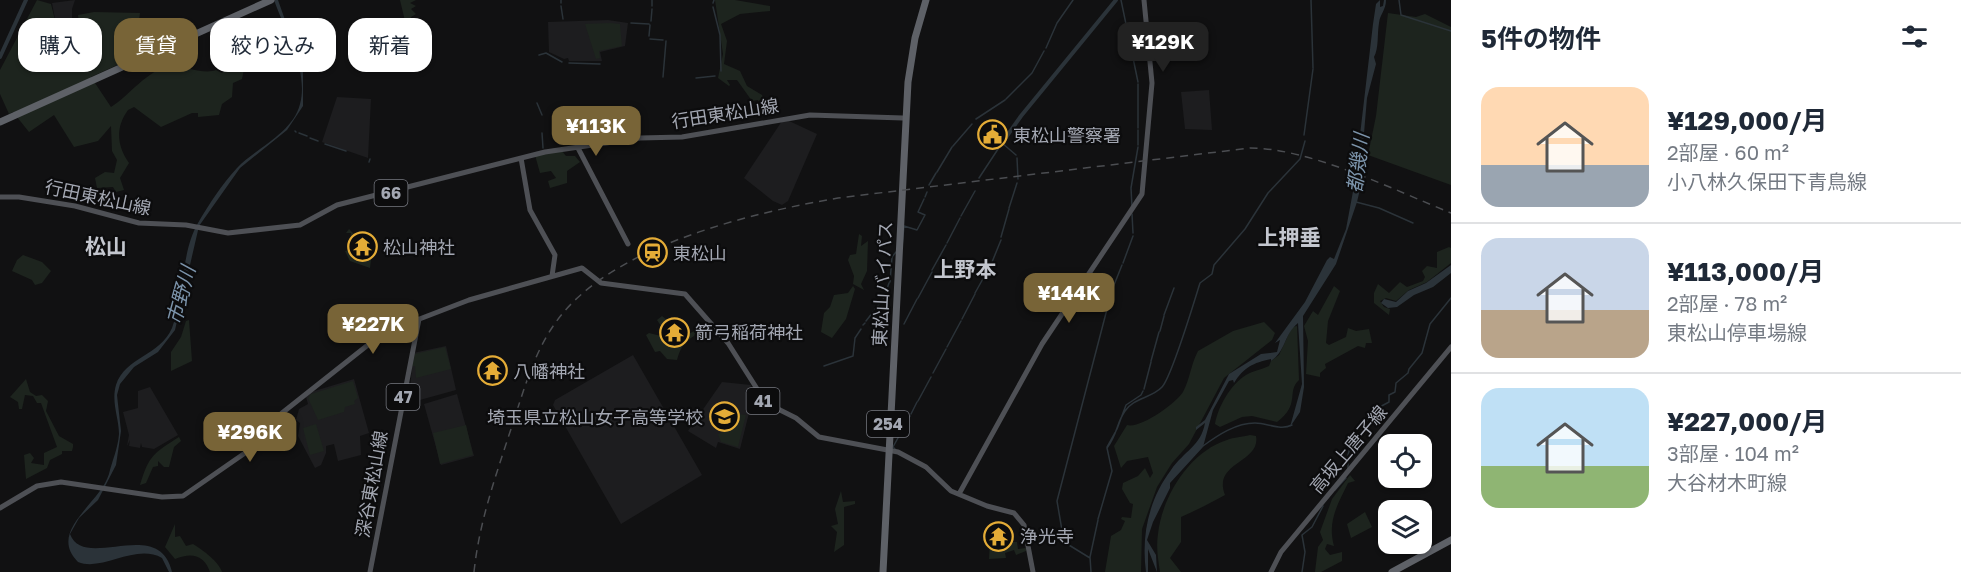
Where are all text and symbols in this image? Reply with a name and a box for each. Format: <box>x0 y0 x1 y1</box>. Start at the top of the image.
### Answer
chip: 購入 <box>18 18 102 72</box>
chip: 賃貸 <box>114 18 198 72</box>
chip: 絞り込み <box>210 18 336 72</box>
chip: 新着 <box>348 18 432 72</box>
icon: filters <box>1898 20 1931 53</box>
pin: ¥129K <box>1121 22 1205 73</box>
text: 5件の物件 <box>1481 23 1601 54</box>
text: ¥129K <box>1132 29 1194 53</box>
street label: 行田東松山線 <box>670 94 780 132</box>
text: ¥129,000/月 <box>1667 105 1827 136</box>
pin: ¥113K <box>554 106 638 157</box>
icon: home <box>1529 111 1601 183</box>
text: ¥113K <box>566 113 626 137</box>
public building icon: 東松山警察署 <box>976 119 1008 151</box>
place label: 東松山警察署 <box>1013 124 1121 146</box>
water label: 都幾川 <box>1341 130 1373 194</box>
text: 2部屋 · 60 m² <box>1667 140 1789 164</box>
text: 小八林久保田下青鳥線 <box>1667 169 1867 193</box>
street label: 行田東松山線 <box>43 175 153 219</box>
road number: 66 <box>374 180 408 206</box>
street label: 東松山バイパス <box>868 221 896 347</box>
district label: 上押垂 <box>1258 224 1321 250</box>
temple icon: 松山神社 <box>346 231 378 263</box>
district label: 松山 <box>85 233 127 259</box>
place label: 松山神社 <box>383 236 455 258</box>
station icon: 東松山 <box>636 237 668 269</box>
place label: 東松山 <box>673 242 727 264</box>
district label: 上野本 <box>934 256 997 282</box>
text: ¥113,000/月 <box>1667 256 1824 287</box>
water label: 市野川 <box>161 261 200 327</box>
icon: home <box>1529 262 1601 334</box>
pin: ¥144K <box>1027 273 1111 324</box>
text: ¥144K <box>1038 280 1101 304</box>
text: 2部屋 · 78 m² <box>1667 291 1787 315</box>
pin: ¥227K <box>331 304 415 355</box>
text: ¥227K <box>342 311 405 335</box>
temple icon: 箭弓稲荷神社 <box>658 316 690 348</box>
text: 東松山停車場線 <box>1667 320 1807 344</box>
place label: 箭弓稲荷神社 <box>695 321 803 343</box>
temple icon: 八幡神社 <box>476 355 508 387</box>
place label: 八幡神社 <box>513 360 585 382</box>
road number: 47 <box>386 384 420 410</box>
road number: 41 <box>746 388 780 414</box>
school or university icon: 埼玉県立松山女子高等学校 <box>708 401 740 433</box>
street label: 高坂上唐子線 <box>1305 401 1391 497</box>
place label: 埼玉県立松山女子高等学校 <box>487 406 703 428</box>
text: ¥227,000/月 <box>1667 406 1828 437</box>
road number: 254 <box>867 411 909 437</box>
pin: ¥296K <box>208 412 292 463</box>
icon: home <box>1529 412 1601 484</box>
text: ¥296K <box>217 419 283 443</box>
street label: 深谷東松山線 <box>351 429 391 539</box>
map controls <box>1378 434 1432 554</box>
button: locate <box>1378 434 1432 488</box>
text: 3部屋 · 104 m² <box>1667 441 1799 465</box>
text: 大谷材木町線 <box>1667 470 1787 494</box>
button: layers <box>1378 500 1432 554</box>
temple icon: 浄光寺 <box>983 520 1015 552</box>
place label: 浄光寺 <box>1020 525 1074 547</box>

